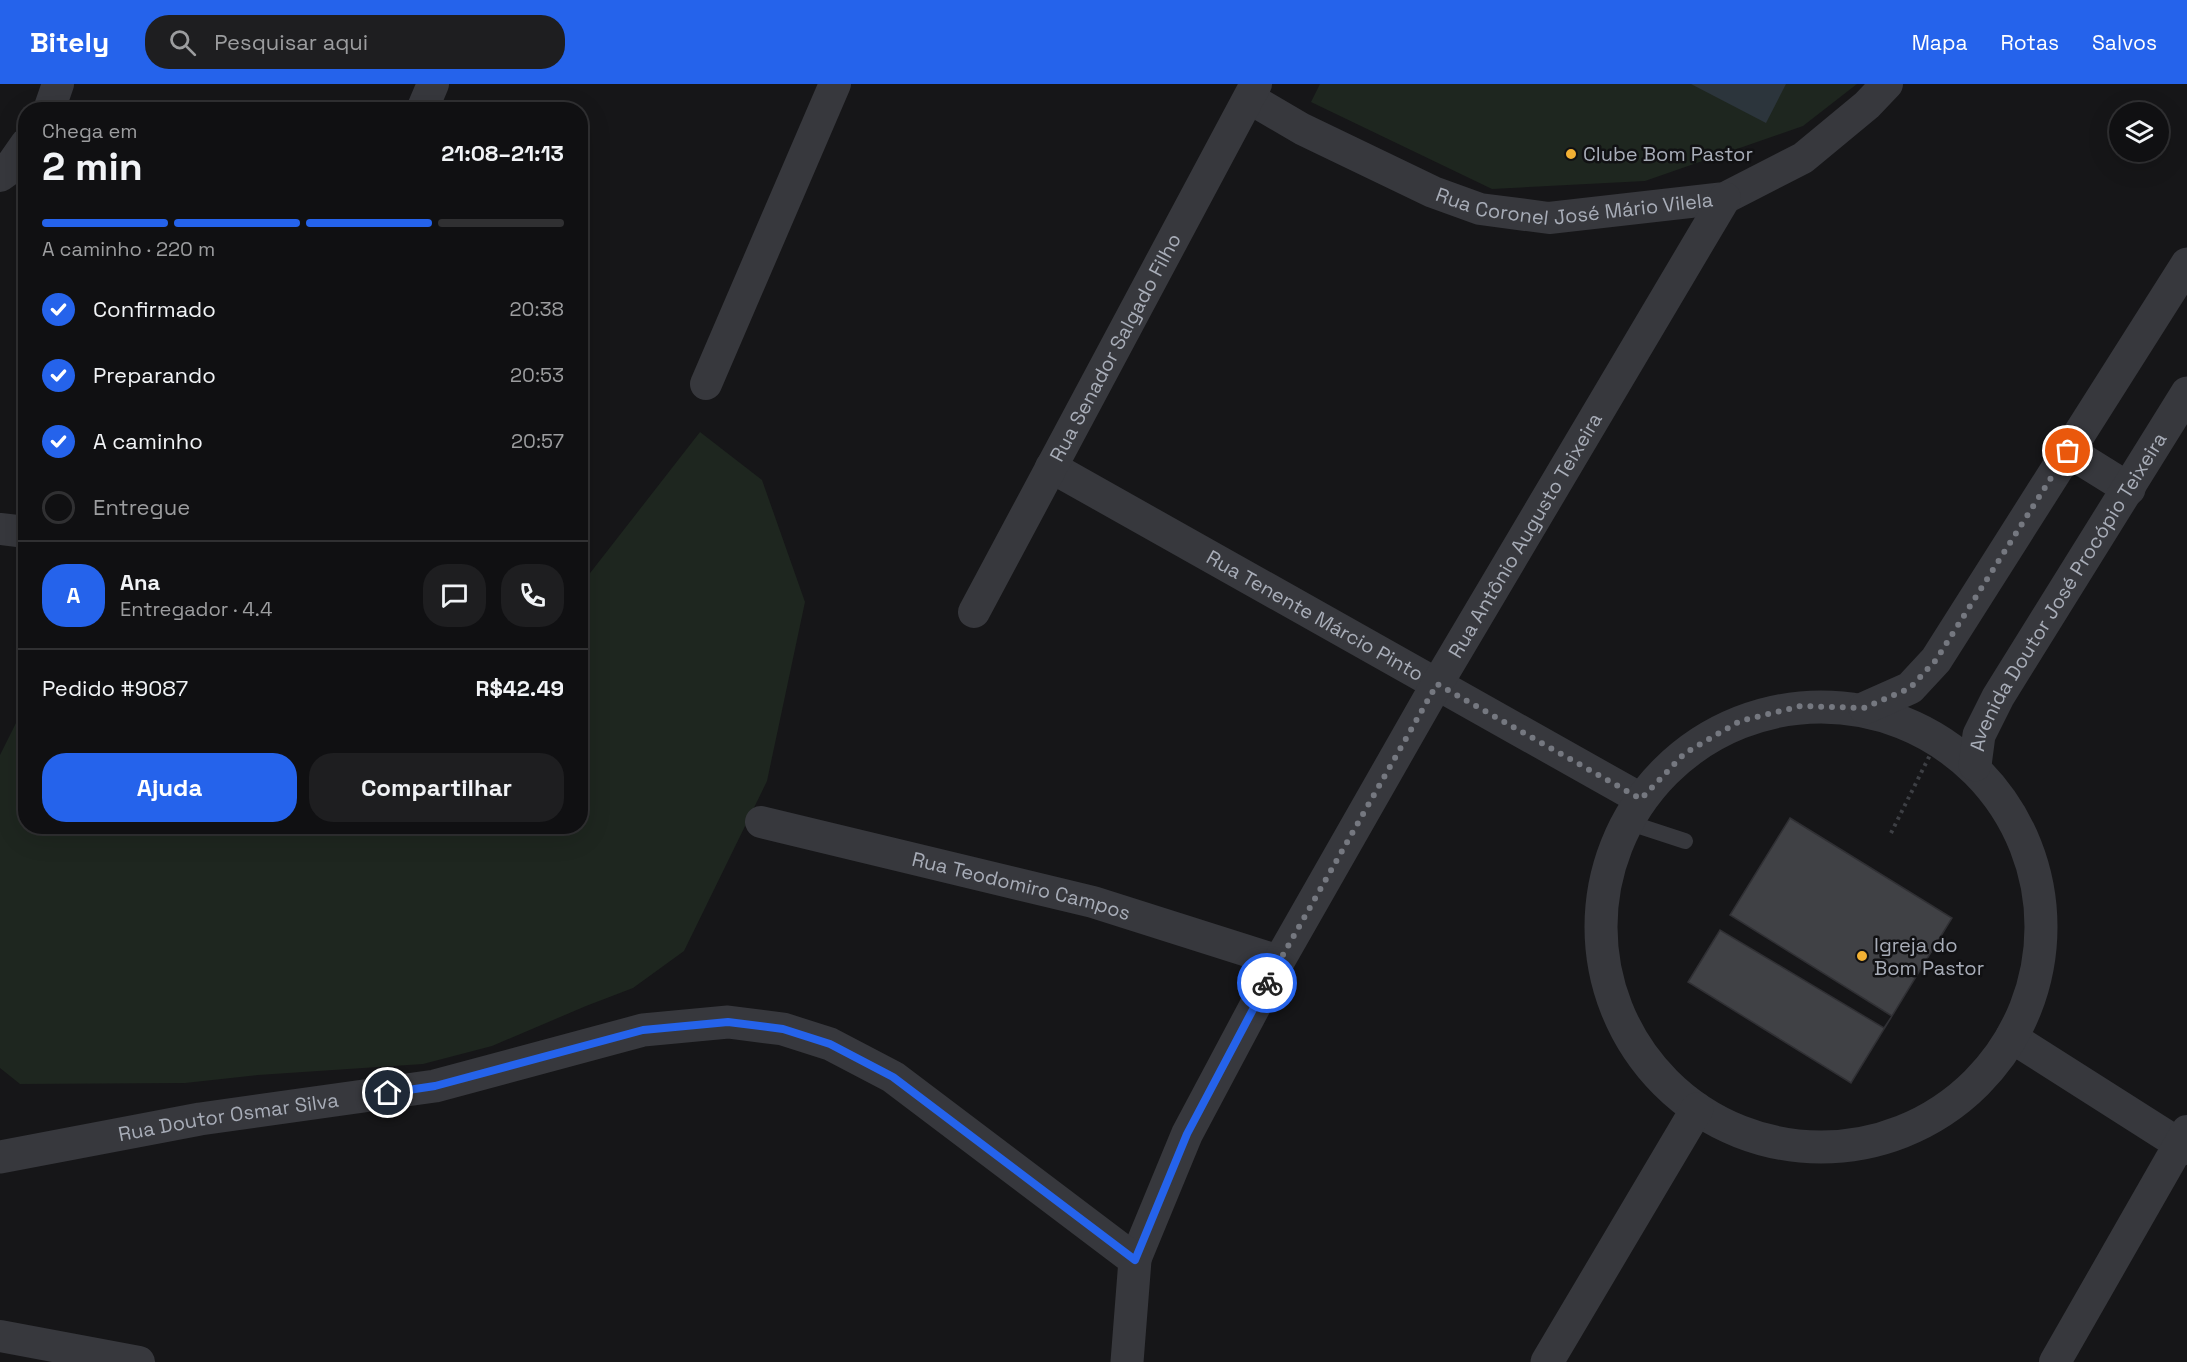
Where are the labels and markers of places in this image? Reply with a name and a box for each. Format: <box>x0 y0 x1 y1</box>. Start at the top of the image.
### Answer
place label: Clube Bom Pastor <box>1583 141 1753 167</box>
marker: Clube Bom Pastor <box>1564 147 1578 161</box>
pin <box>2042 425 2093 476</box>
place label: Igreja do Bom Pastor <box>1874 932 1984 981</box>
marker: Igreja do Bom Pastor <box>1855 949 1869 963</box>
pin <box>362 1067 413 1118</box>

